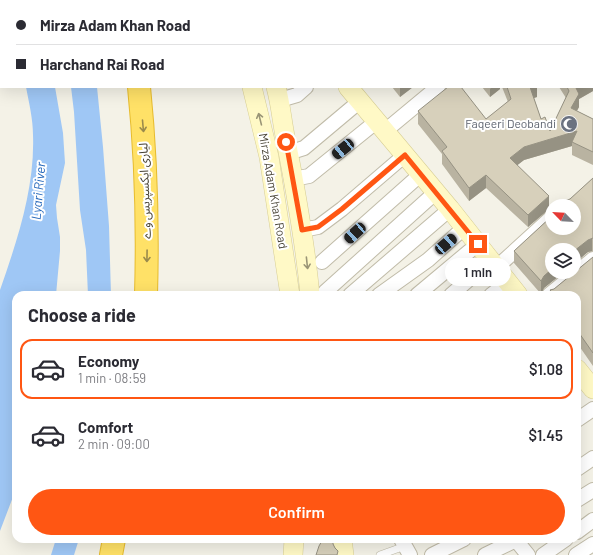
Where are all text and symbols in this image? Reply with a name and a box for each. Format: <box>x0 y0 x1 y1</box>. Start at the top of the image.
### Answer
text: Mirza Adam Khan Road <box>40 16 191 34</box>
text: Harchand Rai Road <box>40 55 165 73</box>
one-way arrow <box>256 112 263 125</box>
mosque icon: Faqeeri Deobandi <box>559 114 579 134</box>
place label: Faqeeri Deobandi <box>465 116 556 130</box>
one-way arrow <box>139 119 146 132</box>
street label: Mirza Adam Khan Road <box>257 132 291 250</box>
route start <box>277 133 295 151</box>
car <box>330 137 356 161</box>
street label: لیاری ایکسپریس وے <box>135 142 155 240</box>
water label: Lyari River <box>28 161 49 220</box>
north arrow <box>545 199 581 235</box>
map controls <box>545 199 581 279</box>
car <box>342 221 368 245</box>
car <box>433 232 459 256</box>
route end <box>469 235 487 253</box>
button: layers <box>545 243 581 279</box>
one-way arrow <box>143 249 150 262</box>
one-way arrow <box>303 256 311 269</box>
callout: 1 min <box>445 258 511 286</box>
text: 1 min <box>464 264 492 280</box>
text: Choose a ride <box>28 304 136 326</box>
icon: car <box>30 351 66 387</box>
text: Economy <box>78 352 139 370</box>
text: $1.08 <box>529 360 563 378</box>
text: 1 min · 08:59 <box>78 370 146 386</box>
icon: car <box>30 417 66 453</box>
text: Comfort <box>78 418 133 436</box>
text: $1.45 <box>528 426 563 444</box>
text: 2 min · 09:00 <box>78 436 150 452</box>
button: Confirm <box>28 489 565 535</box>

